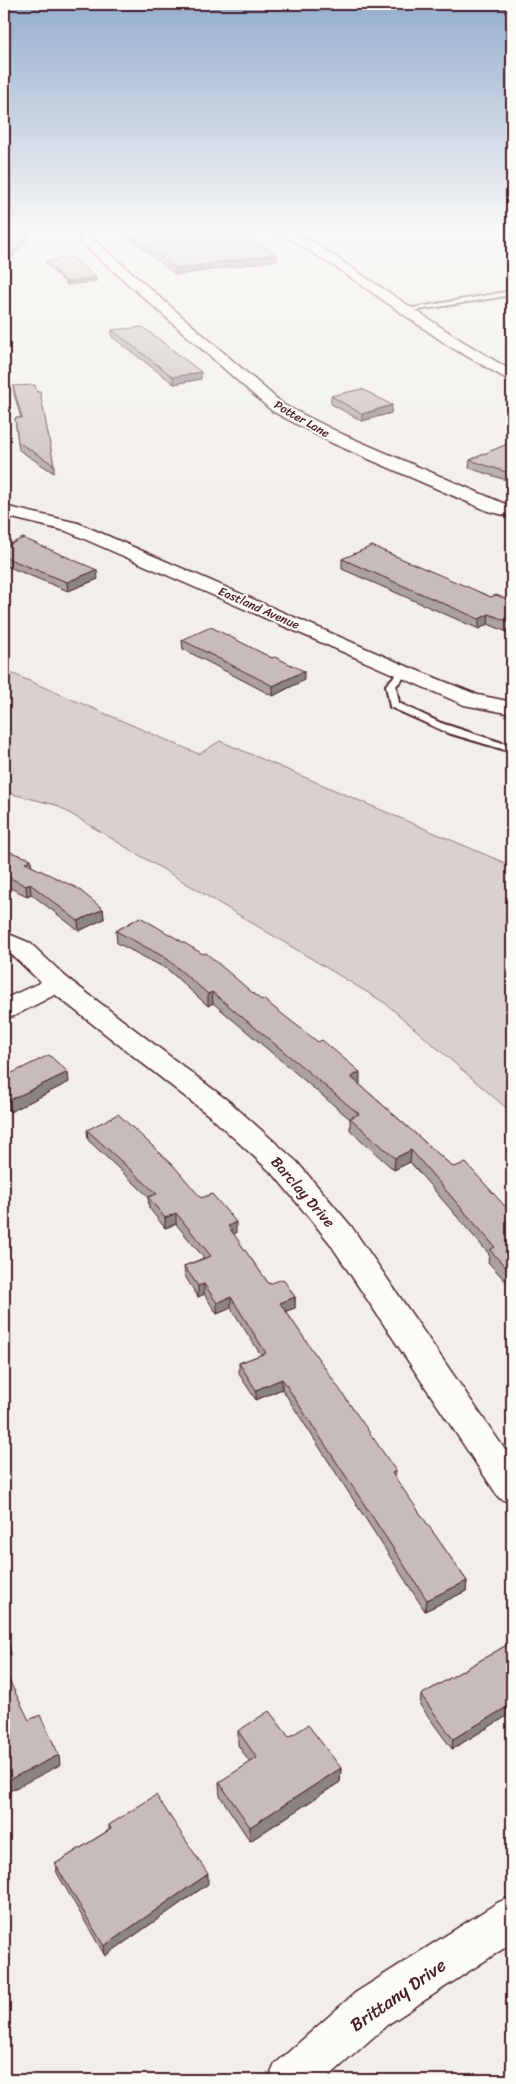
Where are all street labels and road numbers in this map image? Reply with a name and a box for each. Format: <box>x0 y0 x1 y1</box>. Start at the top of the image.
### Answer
street label: Potter Lane <box>270 394 334 444</box>
street label: Eastland Avenue <box>215 580 303 636</box>
street label: Barclay Drive <box>264 1150 342 1234</box>
street label: Brittany Drive <box>343 1950 453 2040</box>

